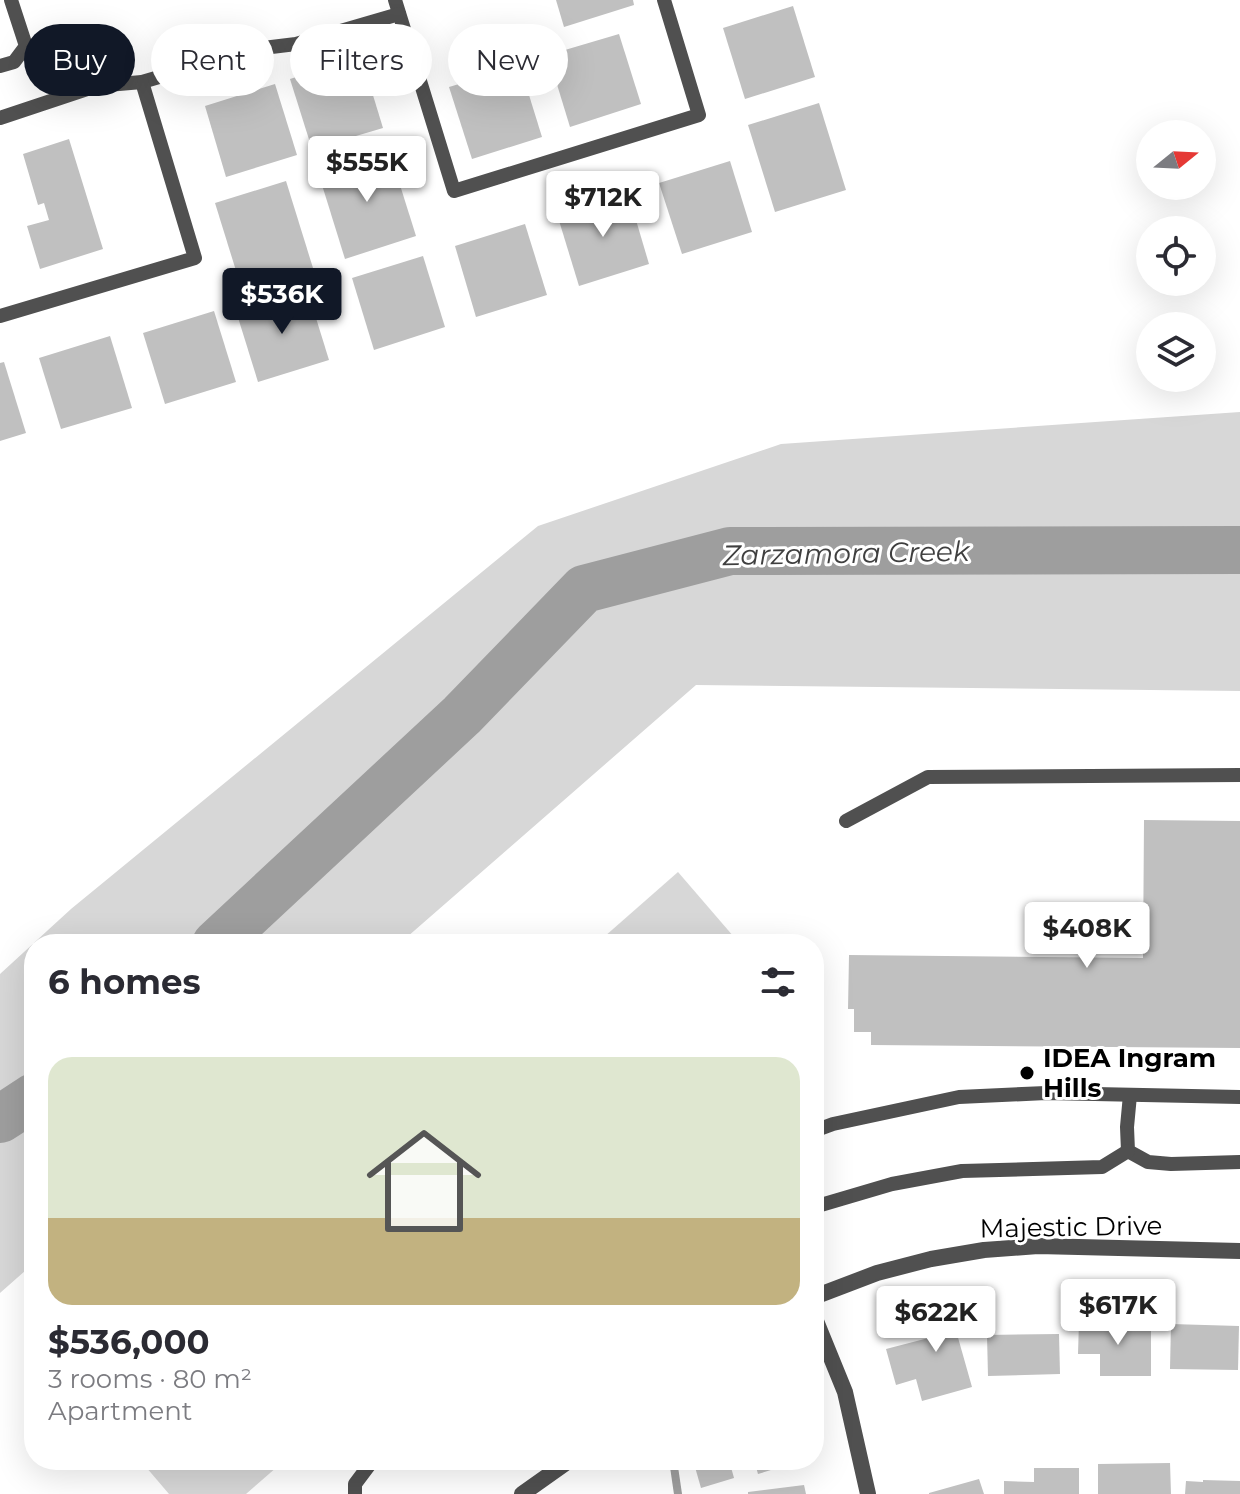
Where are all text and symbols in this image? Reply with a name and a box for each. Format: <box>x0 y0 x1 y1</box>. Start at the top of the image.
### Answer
chip: Buy <box>24 24 135 96</box>
chip: Rent <box>151 24 274 96</box>
chip: Filters <box>290 24 432 96</box>
chip: New <box>448 24 568 96</box>
north arrow <box>1136 120 1216 200</box>
map controls <box>1136 120 1216 392</box>
pin: $555K <box>311 136 423 204</box>
text: $555K <box>326 146 408 178</box>
pin: $712K <box>547 171 659 239</box>
text: $712K <box>564 181 642 213</box>
button: locate <box>1136 216 1216 296</box>
pin: $536K <box>226 268 338 336</box>
text: $536K <box>240 278 324 310</box>
button: layers <box>1136 312 1216 392</box>
water label: Zarzamora Creek <box>721 534 971 572</box>
pin: $408K <box>1031 902 1143 970</box>
text: $408K <box>1043 912 1131 944</box>
icon: filters <box>756 960 800 1004</box>
text: 6 homes <box>48 961 201 1003</box>
place label: IDEA Ingram Hills <box>1043 1042 1216 1104</box>
marker: IDEA Ingram Hills <box>1018 1064 1036 1082</box>
icon: home <box>352 1109 496 1253</box>
street label: Majestic Drive <box>979 1209 1163 1245</box>
pin: $617K <box>1062 1279 1174 1347</box>
pin: $622K <box>880 1286 992 1354</box>
text: $617K <box>1079 1289 1157 1321</box>
text: $622K <box>894 1296 978 1328</box>
text: $536,000 <box>48 1321 210 1363</box>
text: 3 rooms · 80 m² <box>48 1363 252 1395</box>
text: Apartment <box>48 1395 192 1427</box>

